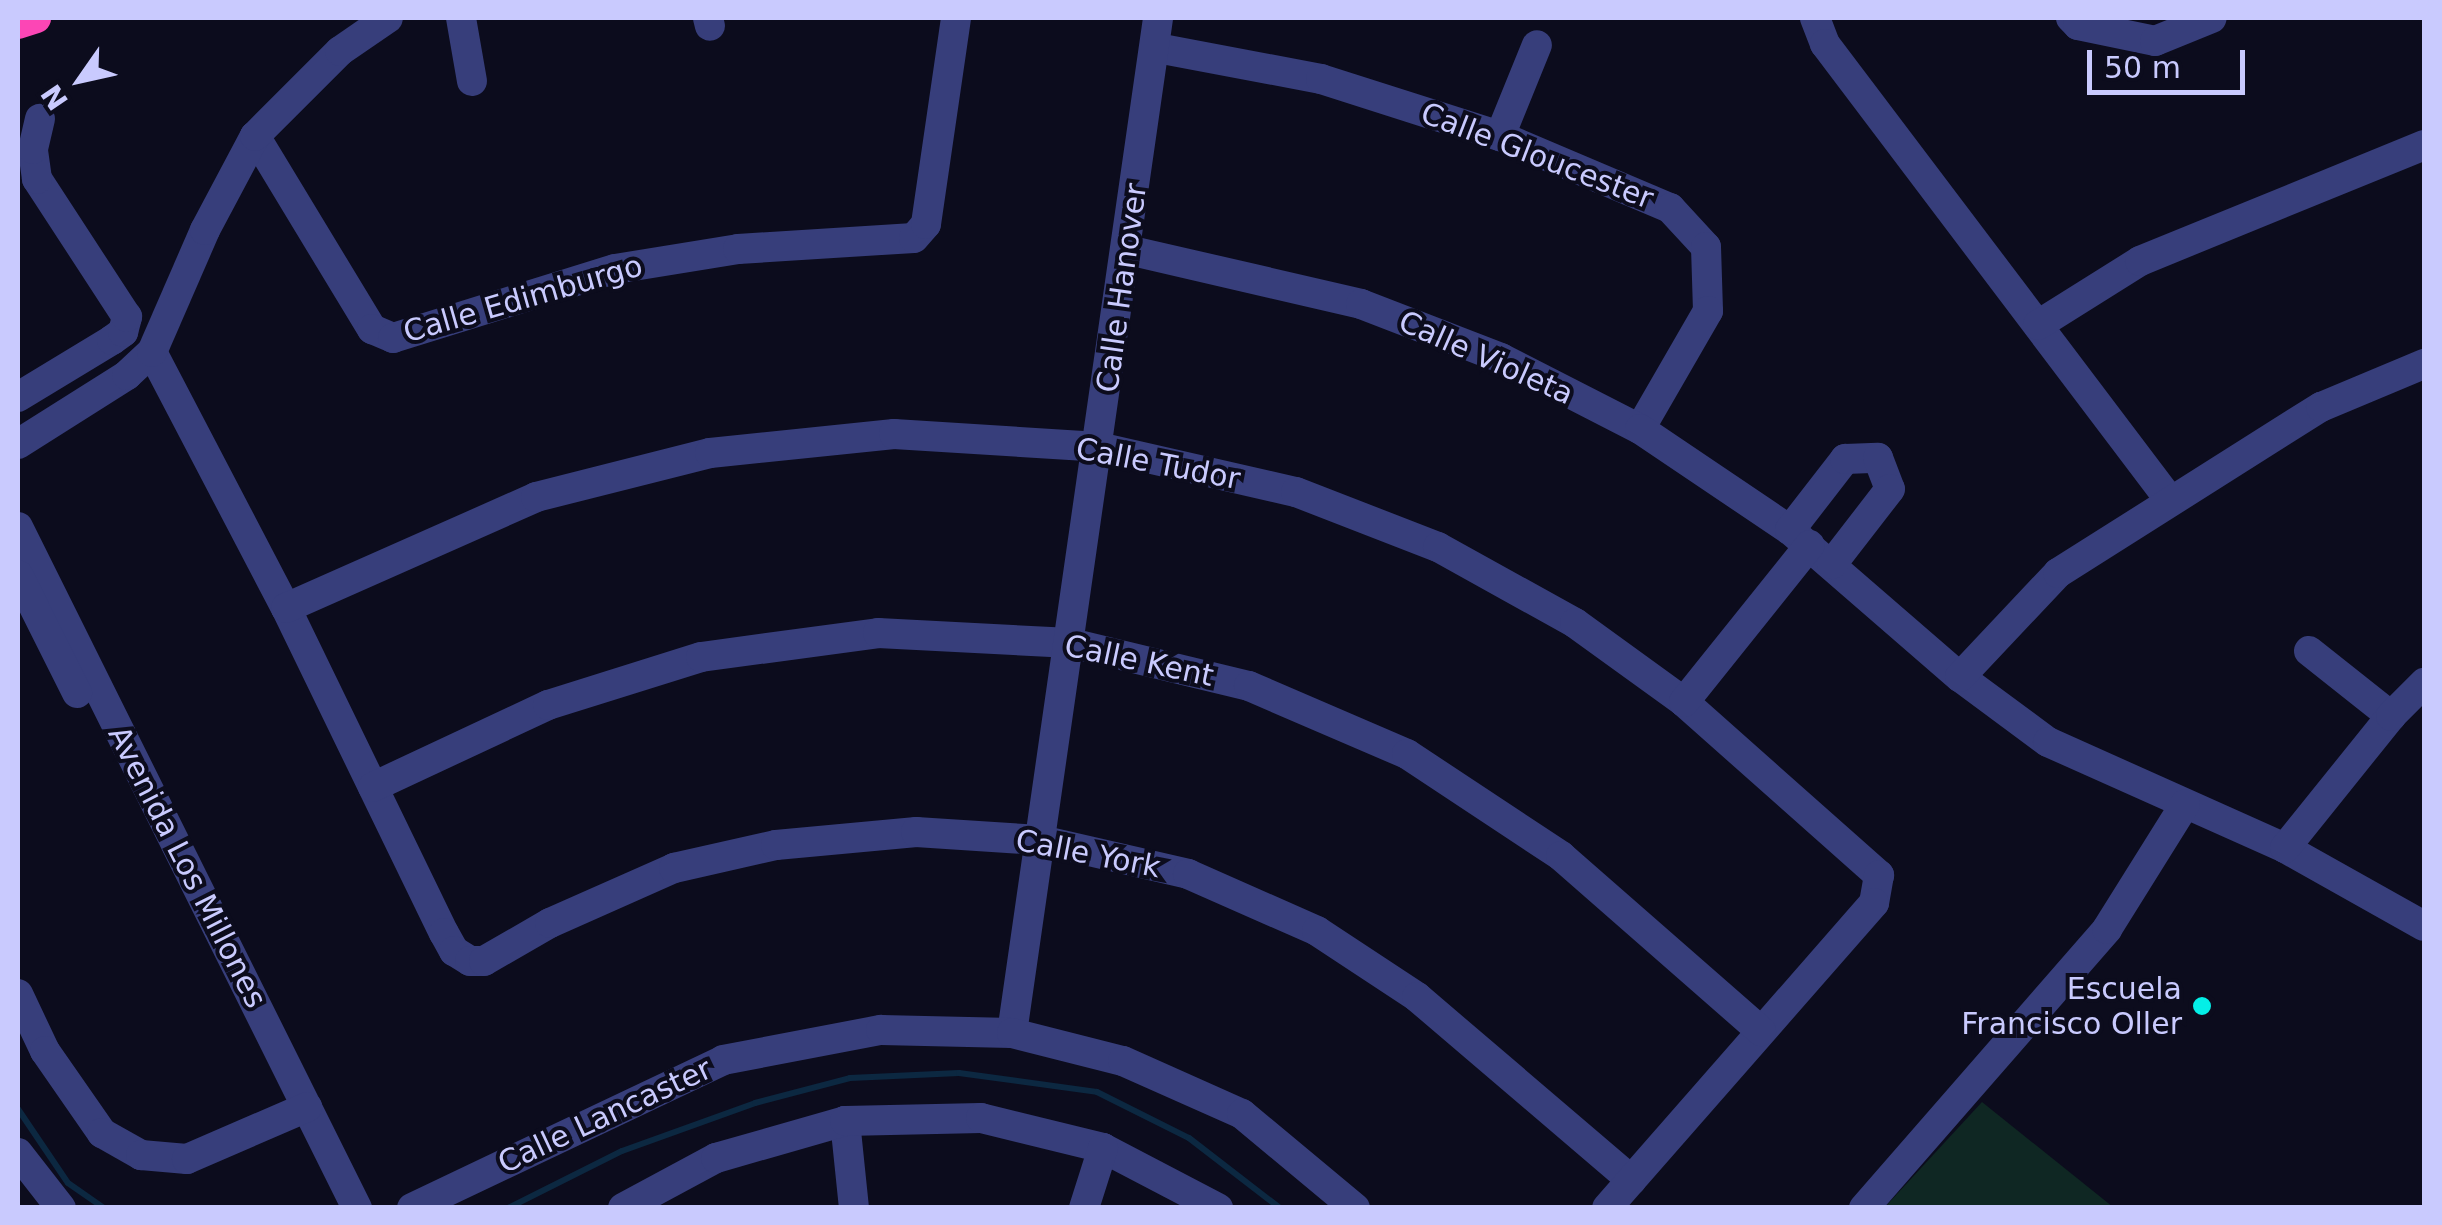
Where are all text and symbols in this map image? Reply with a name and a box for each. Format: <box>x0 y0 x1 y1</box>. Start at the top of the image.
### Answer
north arrow <box>30 30 130 130</box>
scale bar <box>2092 30 2250 92</box>
text: 50 m <box>2104 50 2181 85</box>
text: N <box>34 78 75 116</box>
street label: Calle Gloucester <box>1416 95 1658 217</box>
street label: Calle Hanover <box>1090 181 1154 395</box>
street label: Calle Edimburgo <box>399 248 647 350</box>
street label: Calle Violeta <box>1393 303 1579 413</box>
street label: Calle Tudor <box>1073 430 1243 498</box>
street label: Calle Kent <box>1061 628 1217 694</box>
street label: Avenida Los Millones <box>100 720 274 1014</box>
street label: Calle York <box>1013 822 1163 886</box>
place label: Escuela Francisco Oller <box>1961 971 2182 1042</box>
marker: Escuela Francisco Oller <box>2191 995 2213 1017</box>
street label: Calle Lancaster <box>493 1051 717 1181</box>

